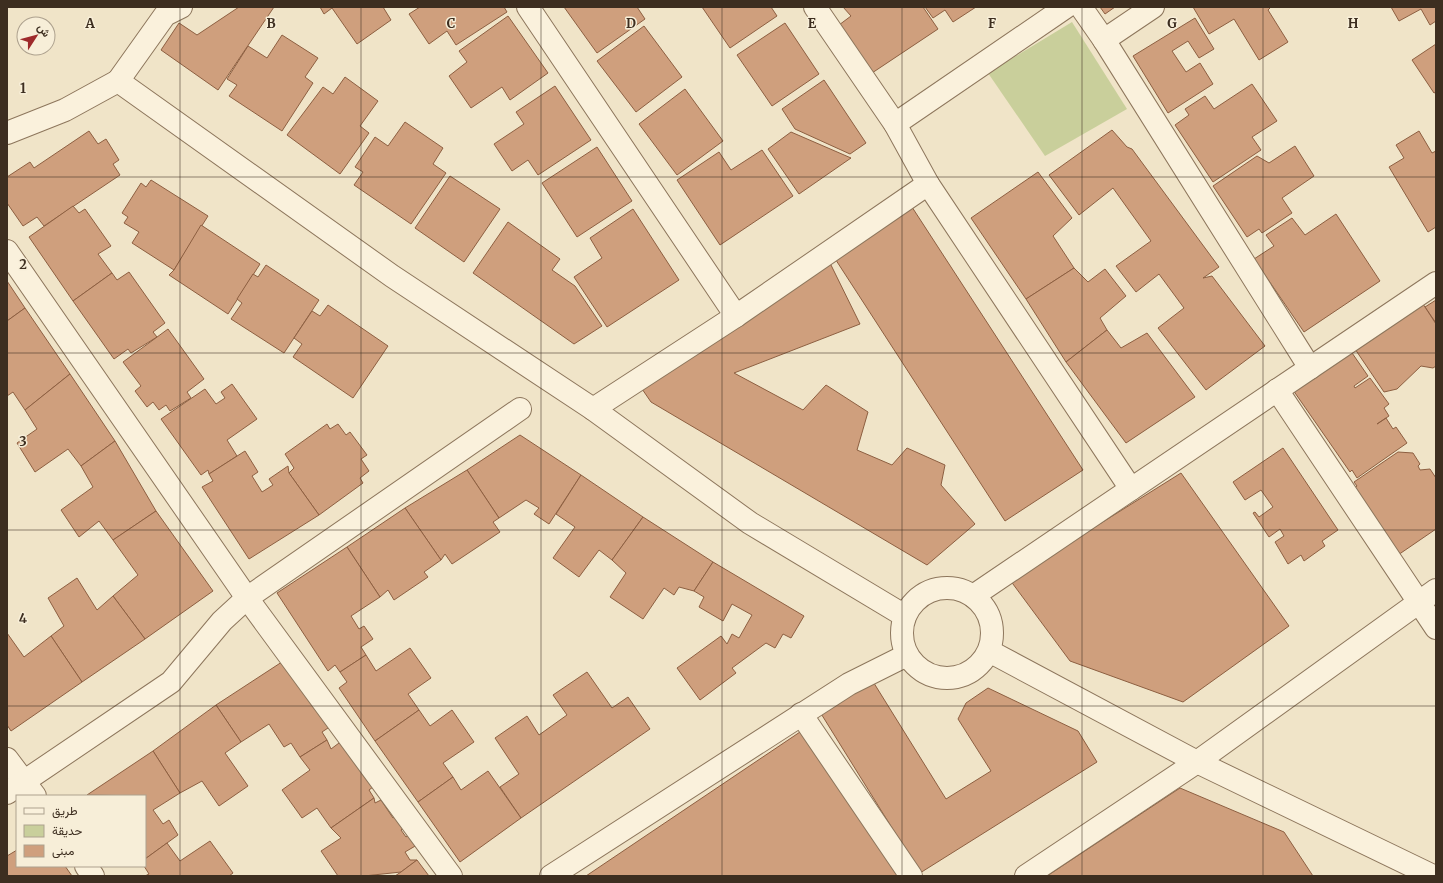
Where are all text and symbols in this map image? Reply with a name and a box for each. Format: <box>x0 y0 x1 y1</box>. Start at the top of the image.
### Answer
text: A <box>84 15 95 32</box>
text: B <box>266 15 276 32</box>
text: C <box>447 15 456 32</box>
text: D <box>626 15 636 32</box>
text: E <box>808 15 817 32</box>
text: F <box>988 15 996 32</box>
text: G <box>1167 15 1177 32</box>
text: H <box>1348 15 1359 32</box>
north arrow <box>16 16 56 56</box>
text: ش <box>35 21 54 40</box>
text: 1 <box>20 80 26 97</box>
text: 2 <box>19 256 27 273</box>
text: 3 <box>19 433 27 450</box>
text: 4 <box>19 610 28 627</box>
legend <box>16 795 146 867</box>
text: طريق <box>52 803 78 819</box>
text: حديقة <box>52 823 82 838</box>
text: مبنى <box>52 843 74 859</box>

